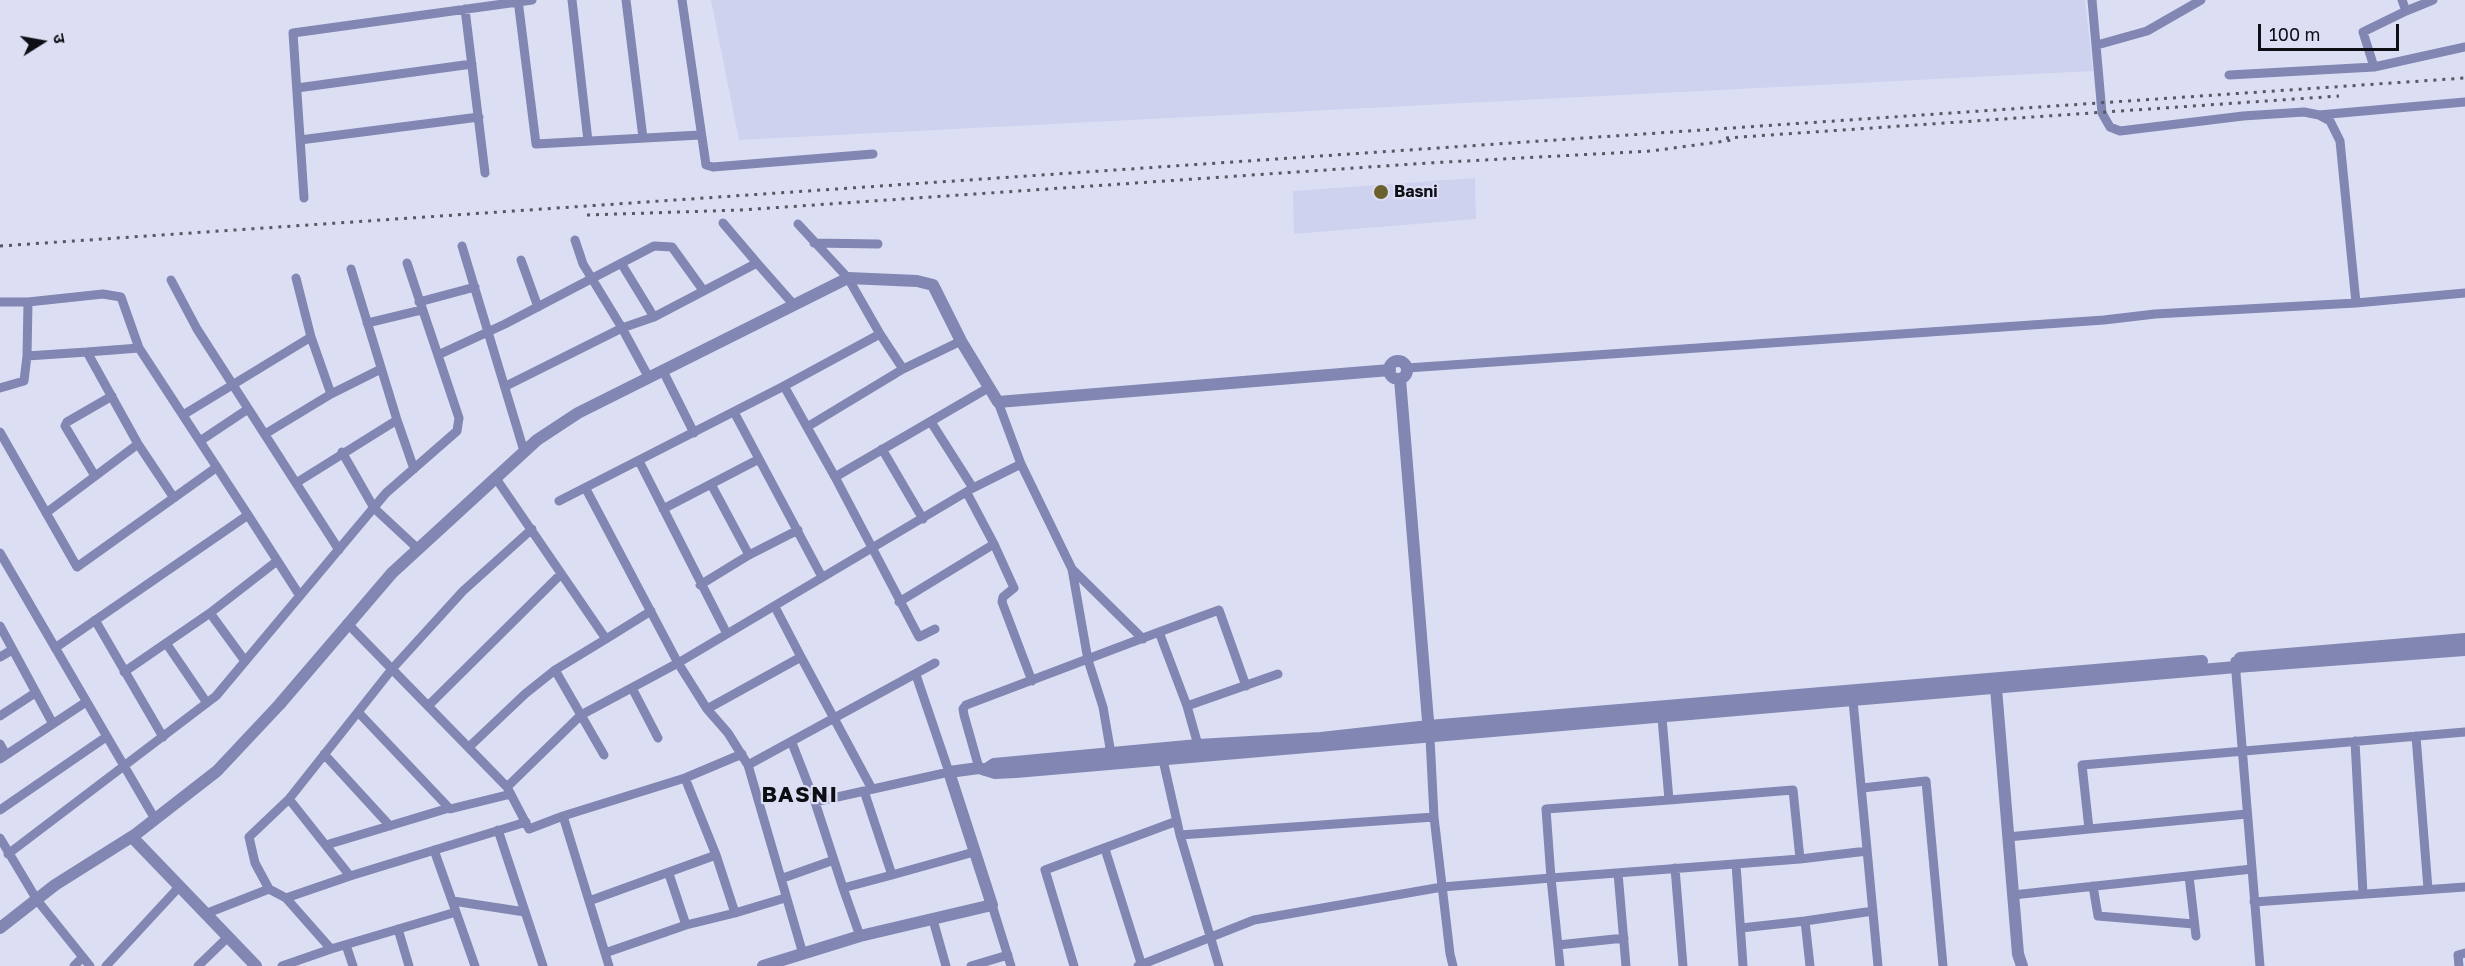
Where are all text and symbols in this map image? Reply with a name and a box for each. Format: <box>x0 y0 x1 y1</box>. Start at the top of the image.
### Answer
north arrow <box>12 12 72 72</box>
scale bar <box>2261 12 2402 50</box>
text: 100 m <box>2269 23 2320 45</box>
text: उ <box>49 32 70 45</box>
place label: Basni <box>1394 182 1438 202</box>
marker: Basni <box>1372 183 1390 201</box>
district label: BASNI <box>762 782 838 808</box>

